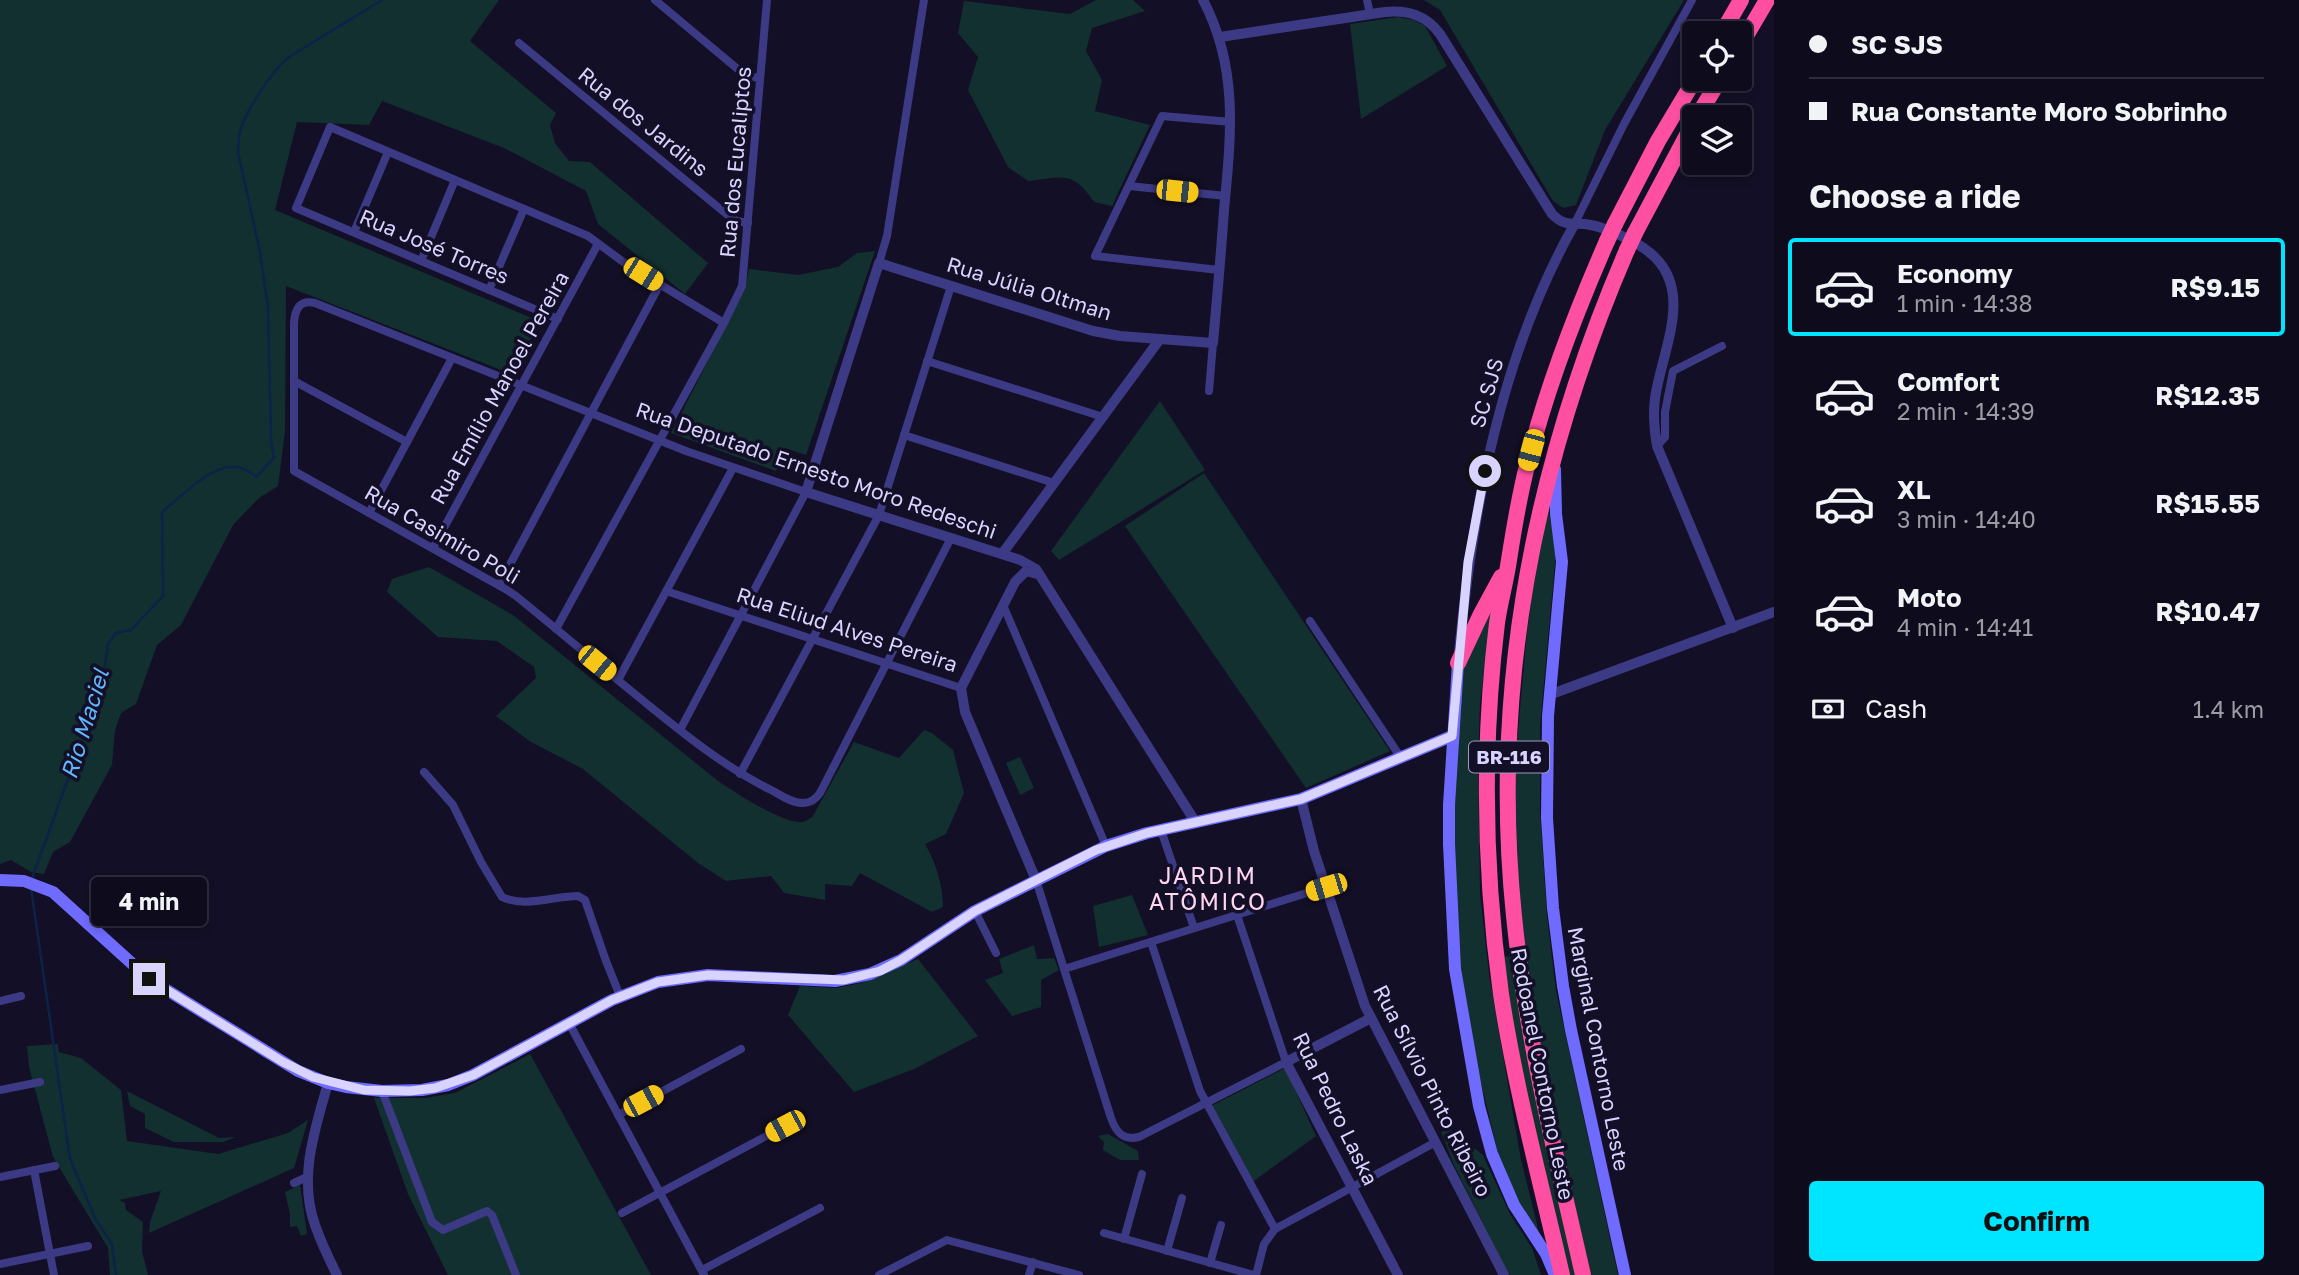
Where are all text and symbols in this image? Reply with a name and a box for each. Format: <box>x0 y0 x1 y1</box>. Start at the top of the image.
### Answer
map controls <box>1682 21 1752 175</box>
button: locate <box>1682 21 1752 91</box>
text: SC SJS <box>1851 29 1943 60</box>
street label: Rua dos Jardins <box>573 61 714 182</box>
street label: Rua dos Eucaliptos <box>714 65 756 259</box>
text: Rua Constante Moro Sobrinho <box>1851 96 2227 127</box>
button: layers <box>1682 105 1752 175</box>
text: Choose a ride <box>1809 177 2021 215</box>
car <box>1156 178 1199 204</box>
street label: Rua José Torres <box>356 203 513 289</box>
street label: Rua Júlia Oltman <box>944 251 1115 325</box>
car <box>620 254 667 294</box>
icon: car <box>1813 256 1876 319</box>
text: Economy <box>1897 258 2013 289</box>
street label: Rua Emílio Manoel Pereira <box>424 267 574 509</box>
text: R$9.15 <box>2170 272 2260 303</box>
text: 1 min · 14:38 <box>1897 289 2033 317</box>
street label: SC SJS <box>1464 355 1508 431</box>
icon: car <box>1813 364 1876 427</box>
text: Comfort <box>1897 366 2000 397</box>
text: R$12.35 <box>2155 380 2260 411</box>
street label: Rua Deputado Ernesto Moro Redeschi <box>633 396 1000 544</box>
text: 2 min · 14:39 <box>1897 397 2035 425</box>
car <box>1516 427 1547 473</box>
route start <box>1469 455 1501 487</box>
icon: car <box>1813 472 1876 535</box>
text: XL <box>1897 474 1931 505</box>
street label: Rua Casimiro Poli <box>360 479 525 589</box>
text: R$15.55 <box>2155 488 2260 519</box>
text: 3 min · 14:40 <box>1897 505 2036 533</box>
icon: car <box>1813 580 1876 643</box>
street label: Rua Eliud Alves Pereira <box>733 581 961 677</box>
text: Moto <box>1897 582 1962 613</box>
text: R$10.47 <box>2155 596 2260 627</box>
text: 4 min · 14:41 <box>1897 613 2033 641</box>
car <box>575 642 620 684</box>
water label: Rio Maciel <box>54 664 115 782</box>
icon: cash <box>1809 690 1847 728</box>
text: Cash <box>1865 693 1927 724</box>
text: 1.4 km <box>2193 695 2264 723</box>
road number: BR-116 <box>1469 742 1549 772</box>
district label: JARDIM ATÔMICO <box>1149 861 1267 915</box>
car <box>1303 871 1350 903</box>
callout: 4 min <box>91 878 207 926</box>
text: 4 min <box>119 887 179 915</box>
street label: Marginal Contorno Leste <box>1563 924 1635 1173</box>
street label: Rodoanel Contorno Leste <box>1506 946 1580 1202</box>
route end <box>133 963 165 995</box>
street label: Rua Sílvio Pinto Ribeiro <box>1368 980 1498 1201</box>
street label: Rua Pedro Laska <box>1288 1028 1384 1189</box>
car <box>620 1082 667 1120</box>
car <box>762 1107 809 1145</box>
button: Confirm <box>1809 1181 2264 1261</box>

